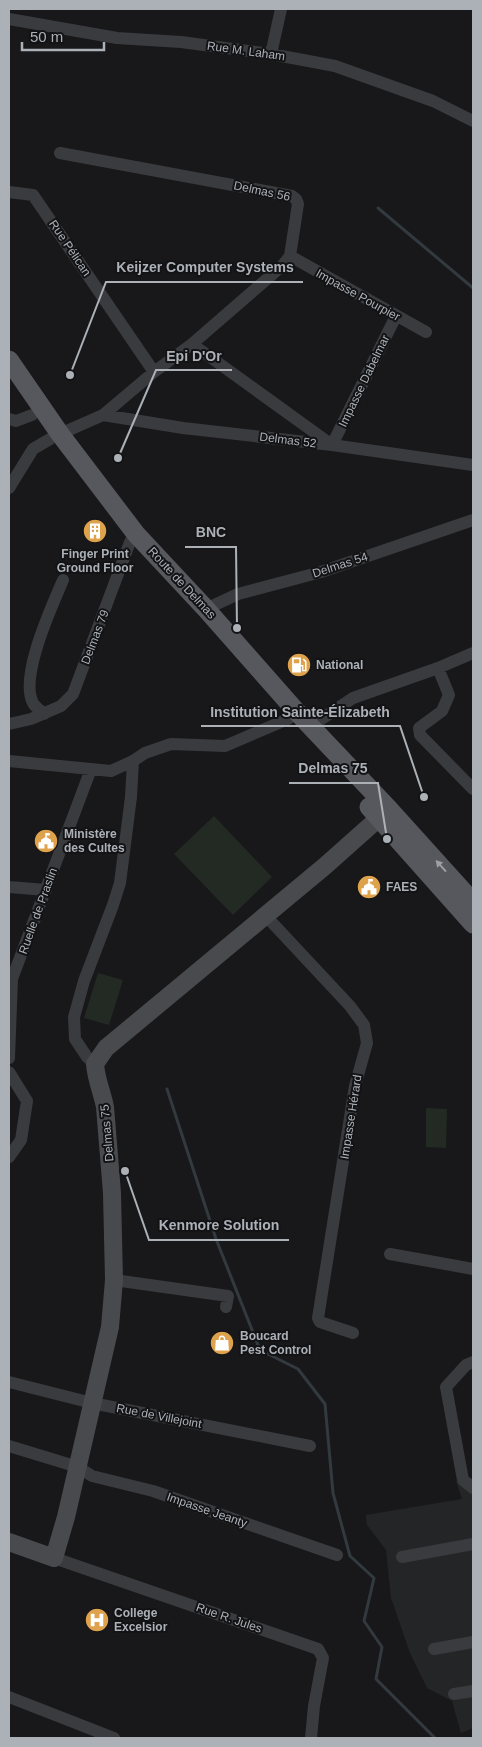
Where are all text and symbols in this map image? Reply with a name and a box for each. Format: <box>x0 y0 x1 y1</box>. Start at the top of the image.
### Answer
scale bar <box>22 20 105 52</box>
text: 50 m <box>30 28 63 45</box>
street label: Rue M. Laham <box>206 39 286 63</box>
street label: Delmas 56 <box>232 178 292 204</box>
street label: Rue Pélican <box>46 217 94 279</box>
callout: Keijzer Computer Systems <box>106 253 303 282</box>
text: Keijzer Computer Systems <box>116 259 294 275</box>
street label: Impasse Pourpier <box>313 266 403 324</box>
street label: Impasse Dabelmar <box>336 333 392 429</box>
callout: Epi D'Or <box>156 341 232 370</box>
text: Epi D'Or <box>166 348 222 364</box>
street label: Delmas 52 <box>259 430 318 450</box>
building icon: Finger Print Ground Floor <box>82 518 108 544</box>
callout: BNC <box>185 518 236 547</box>
text: BNC <box>196 524 226 540</box>
street label: Route de Delmas <box>145 544 219 622</box>
place label: Finger Print Ground Floor <box>57 547 134 575</box>
street label: Delmas 54 <box>311 549 370 581</box>
street label: Delmas 79 <box>78 607 112 666</box>
fuel station icon: National <box>286 652 312 678</box>
place label: National <box>316 658 363 672</box>
callout: Institution Sainte-Élizabeth <box>201 697 400 726</box>
text: Institution Sainte-Élizabeth <box>210 704 390 720</box>
callout: Delmas 75 <box>289 754 378 783</box>
text: Delmas 75 <box>298 760 368 776</box>
place label: Ministère des Cultes <box>64 827 125 855</box>
public building icon: Ministère des Cultes <box>33 828 59 854</box>
one-way arrow <box>435 859 446 872</box>
street label: Ruelle de Praslin <box>16 866 60 956</box>
public building icon: FAES <box>356 874 382 900</box>
place label: FAES <box>386 880 417 894</box>
street label: Impasse Hérard <box>337 1074 365 1160</box>
street label: Delmas 75 <box>97 1103 116 1162</box>
callout: Kenmore Solution <box>149 1211 289 1240</box>
text: Kenmore Solution <box>159 1217 279 1233</box>
place label: Boucard Pest Control <box>240 1329 311 1357</box>
shop icon: Boucard Pest Control <box>209 1330 235 1356</box>
street label: Rue de Villejoint <box>115 1401 203 1431</box>
street label: Impasse Jeanty <box>165 1490 249 1530</box>
street label: Rue R. Jules <box>194 1600 264 1636</box>
place label: College Excelsior <box>114 1606 168 1634</box>
hospital icon: College Excelsior <box>84 1607 110 1633</box>

